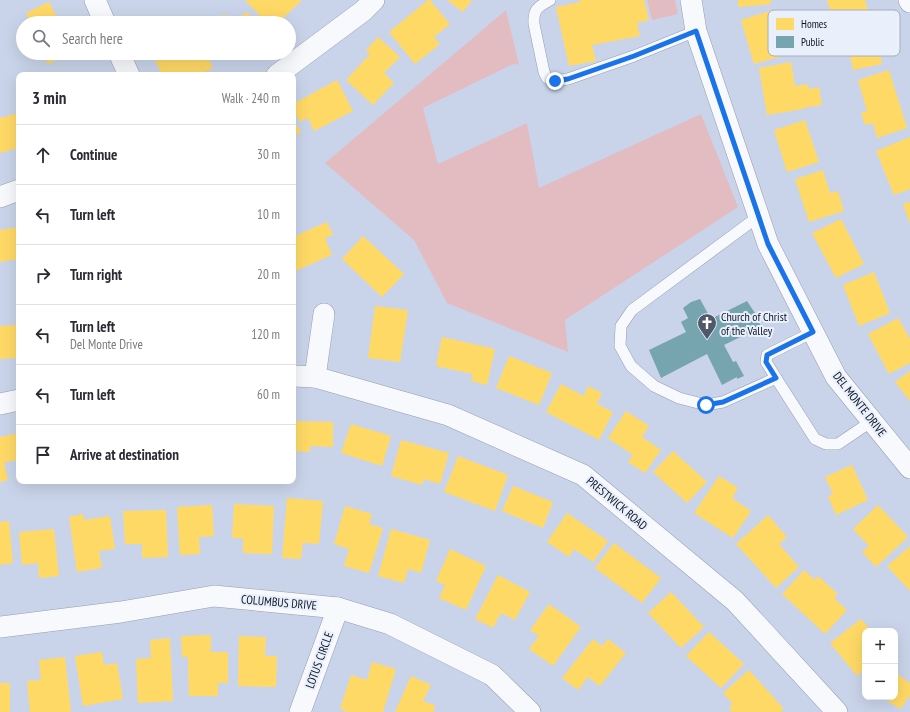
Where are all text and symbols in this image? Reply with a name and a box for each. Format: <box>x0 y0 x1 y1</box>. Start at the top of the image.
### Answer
legend <box>768 10 900 56</box>
search box <box>16 16 296 60</box>
text: Homes <box>801 17 827 31</box>
icon: search <box>30 27 52 49</box>
text: Search here <box>62 29 123 48</box>
text: Public <box>801 35 824 49</box>
route end <box>546 72 564 90</box>
text: 3 min <box>32 87 66 109</box>
text: Walk · 240 m <box>222 90 280 107</box>
icon: ahead <box>32 144 54 166</box>
text: Continue <box>70 145 117 164</box>
text: 30 m <box>257 146 280 163</box>
icon: left <box>32 204 54 226</box>
text: Turn left <box>70 205 115 224</box>
text: 10 m <box>257 206 280 223</box>
icon: right <box>32 264 54 286</box>
text: Turn right <box>70 265 122 284</box>
text: 20 m <box>257 266 280 283</box>
place label: Church of Christ of the Valley <box>721 309 788 338</box>
church icon: Church of Christ of the Valley <box>696 312 718 340</box>
text: Turn left <box>70 317 115 336</box>
icon: left <box>32 324 54 346</box>
text: 120 m <box>251 326 280 343</box>
text: Del Monte Drive <box>70 336 143 353</box>
street label: DEL MONTE DRIVE <box>830 369 890 439</box>
icon: left <box>32 384 54 406</box>
text: Turn left <box>70 385 115 404</box>
text: 60 m <box>257 386 280 403</box>
route start <box>697 396 715 414</box>
icon: arrive <box>32 444 54 466</box>
text: Arrive at destination <box>70 445 179 464</box>
street label: PRESTWICK ROAD <box>583 473 651 533</box>
street label: COLUMBUS DRIVE <box>241 591 317 613</box>
map controls <box>862 628 898 700</box>
button: + <box>862 628 898 664</box>
street label: LOTUS CIRCLE <box>302 630 336 690</box>
button: − <box>862 664 898 700</box>

